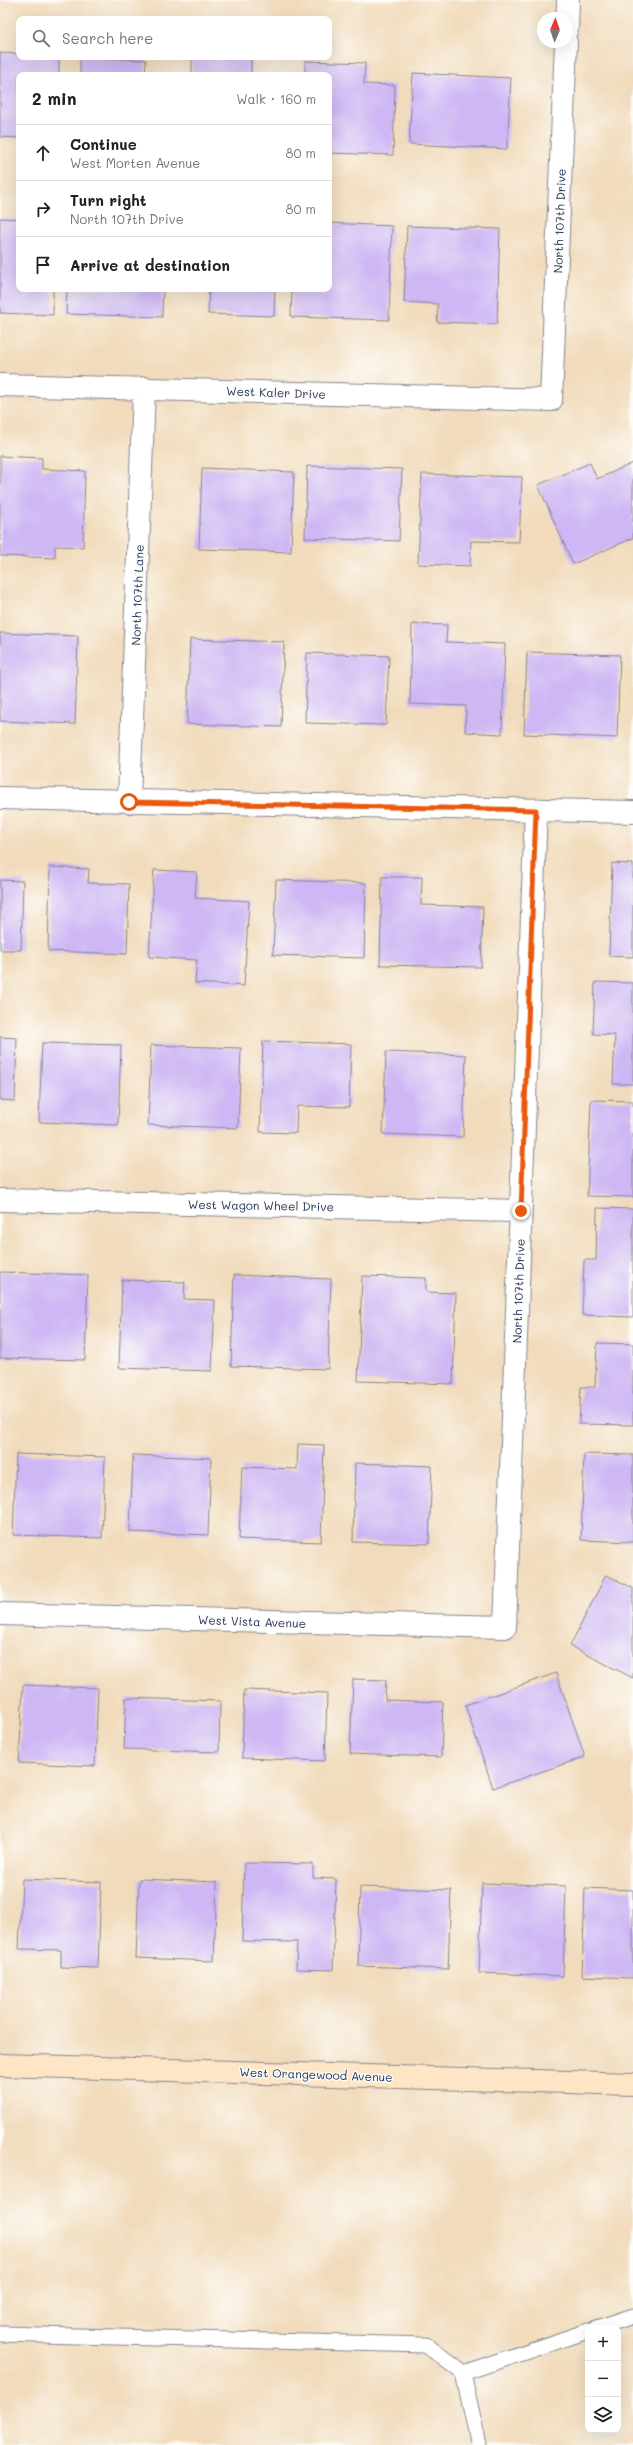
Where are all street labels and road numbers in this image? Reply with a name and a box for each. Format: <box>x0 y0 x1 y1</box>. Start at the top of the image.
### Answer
street label: North 107th Drive <box>549 168 569 274</box>
street label: West Kaler Drive <box>226 382 326 402</box>
street label: North 107th Lane <box>127 544 147 646</box>
street label: West Wagon Wheel Drive <box>188 1196 334 1214</box>
street label: North 107th Drive <box>508 1238 528 1344</box>
street label: West Vista Avenue <box>198 1611 306 1631</box>
street label: West Orangewood Avenue <box>239 2063 393 2085</box>

